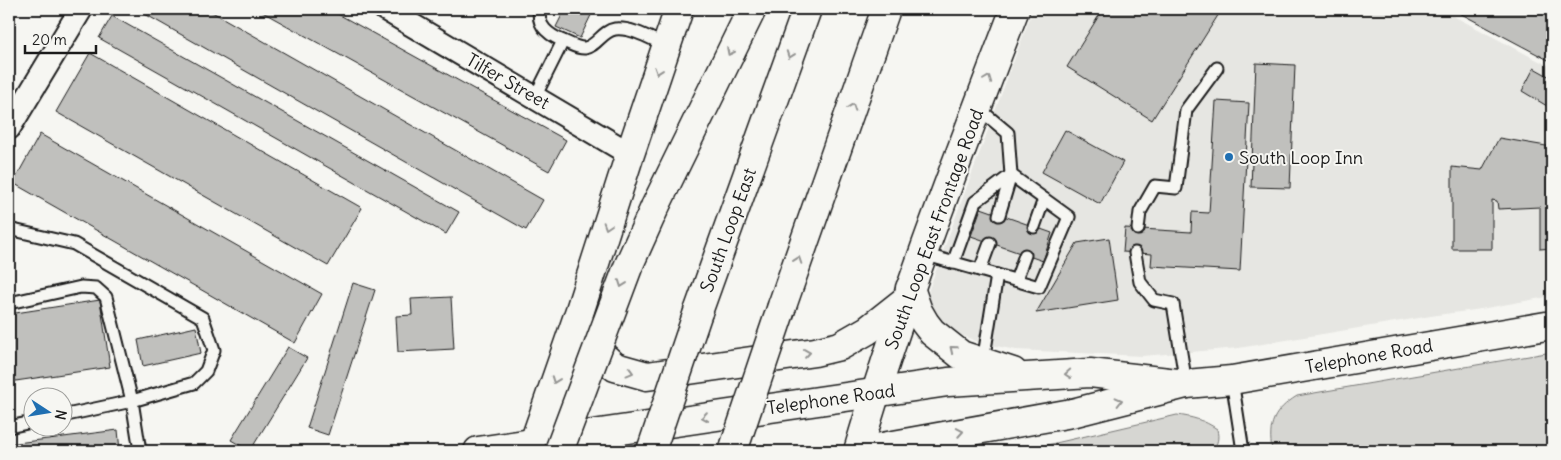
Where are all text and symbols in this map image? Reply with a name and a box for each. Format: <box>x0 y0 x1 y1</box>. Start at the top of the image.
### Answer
scale bar <box>25 22 96 54</box>
text: 20 m <box>32 30 67 49</box>
one-way arrow <box>726 47 736 56</box>
street label: Tilfer Street <box>462 48 554 114</box>
one-way arrow <box>786 50 796 58</box>
one-way arrow <box>654 67 664 75</box>
one-way arrow <box>982 75 992 84</box>
one-way arrow <box>846 103 856 112</box>
street label: South Loop East Frontage Road <box>880 105 988 352</box>
place label: South Loop Inn <box>1239 146 1363 169</box>
marker: South Loop Inn <box>1223 151 1235 163</box>
street label: South Loop East <box>695 165 761 295</box>
one-way arrow <box>603 221 613 230</box>
one-way arrow <box>792 257 802 265</box>
one-way arrow <box>618 279 628 287</box>
street label: Telephone Road <box>1303 333 1435 379</box>
one-way arrow <box>950 345 959 354</box>
one-way arrow <box>804 348 812 359</box>
one-way arrow <box>625 366 633 376</box>
one-way arrow <box>1063 369 1071 380</box>
one-way arrow <box>551 375 561 384</box>
street label: Telephone Road <box>766 379 897 419</box>
north arrow <box>22 388 72 438</box>
one-way arrow <box>1115 396 1124 407</box>
text: N <box>51 408 71 421</box>
one-way arrow <box>701 411 709 422</box>
one-way arrow <box>955 428 964 438</box>

